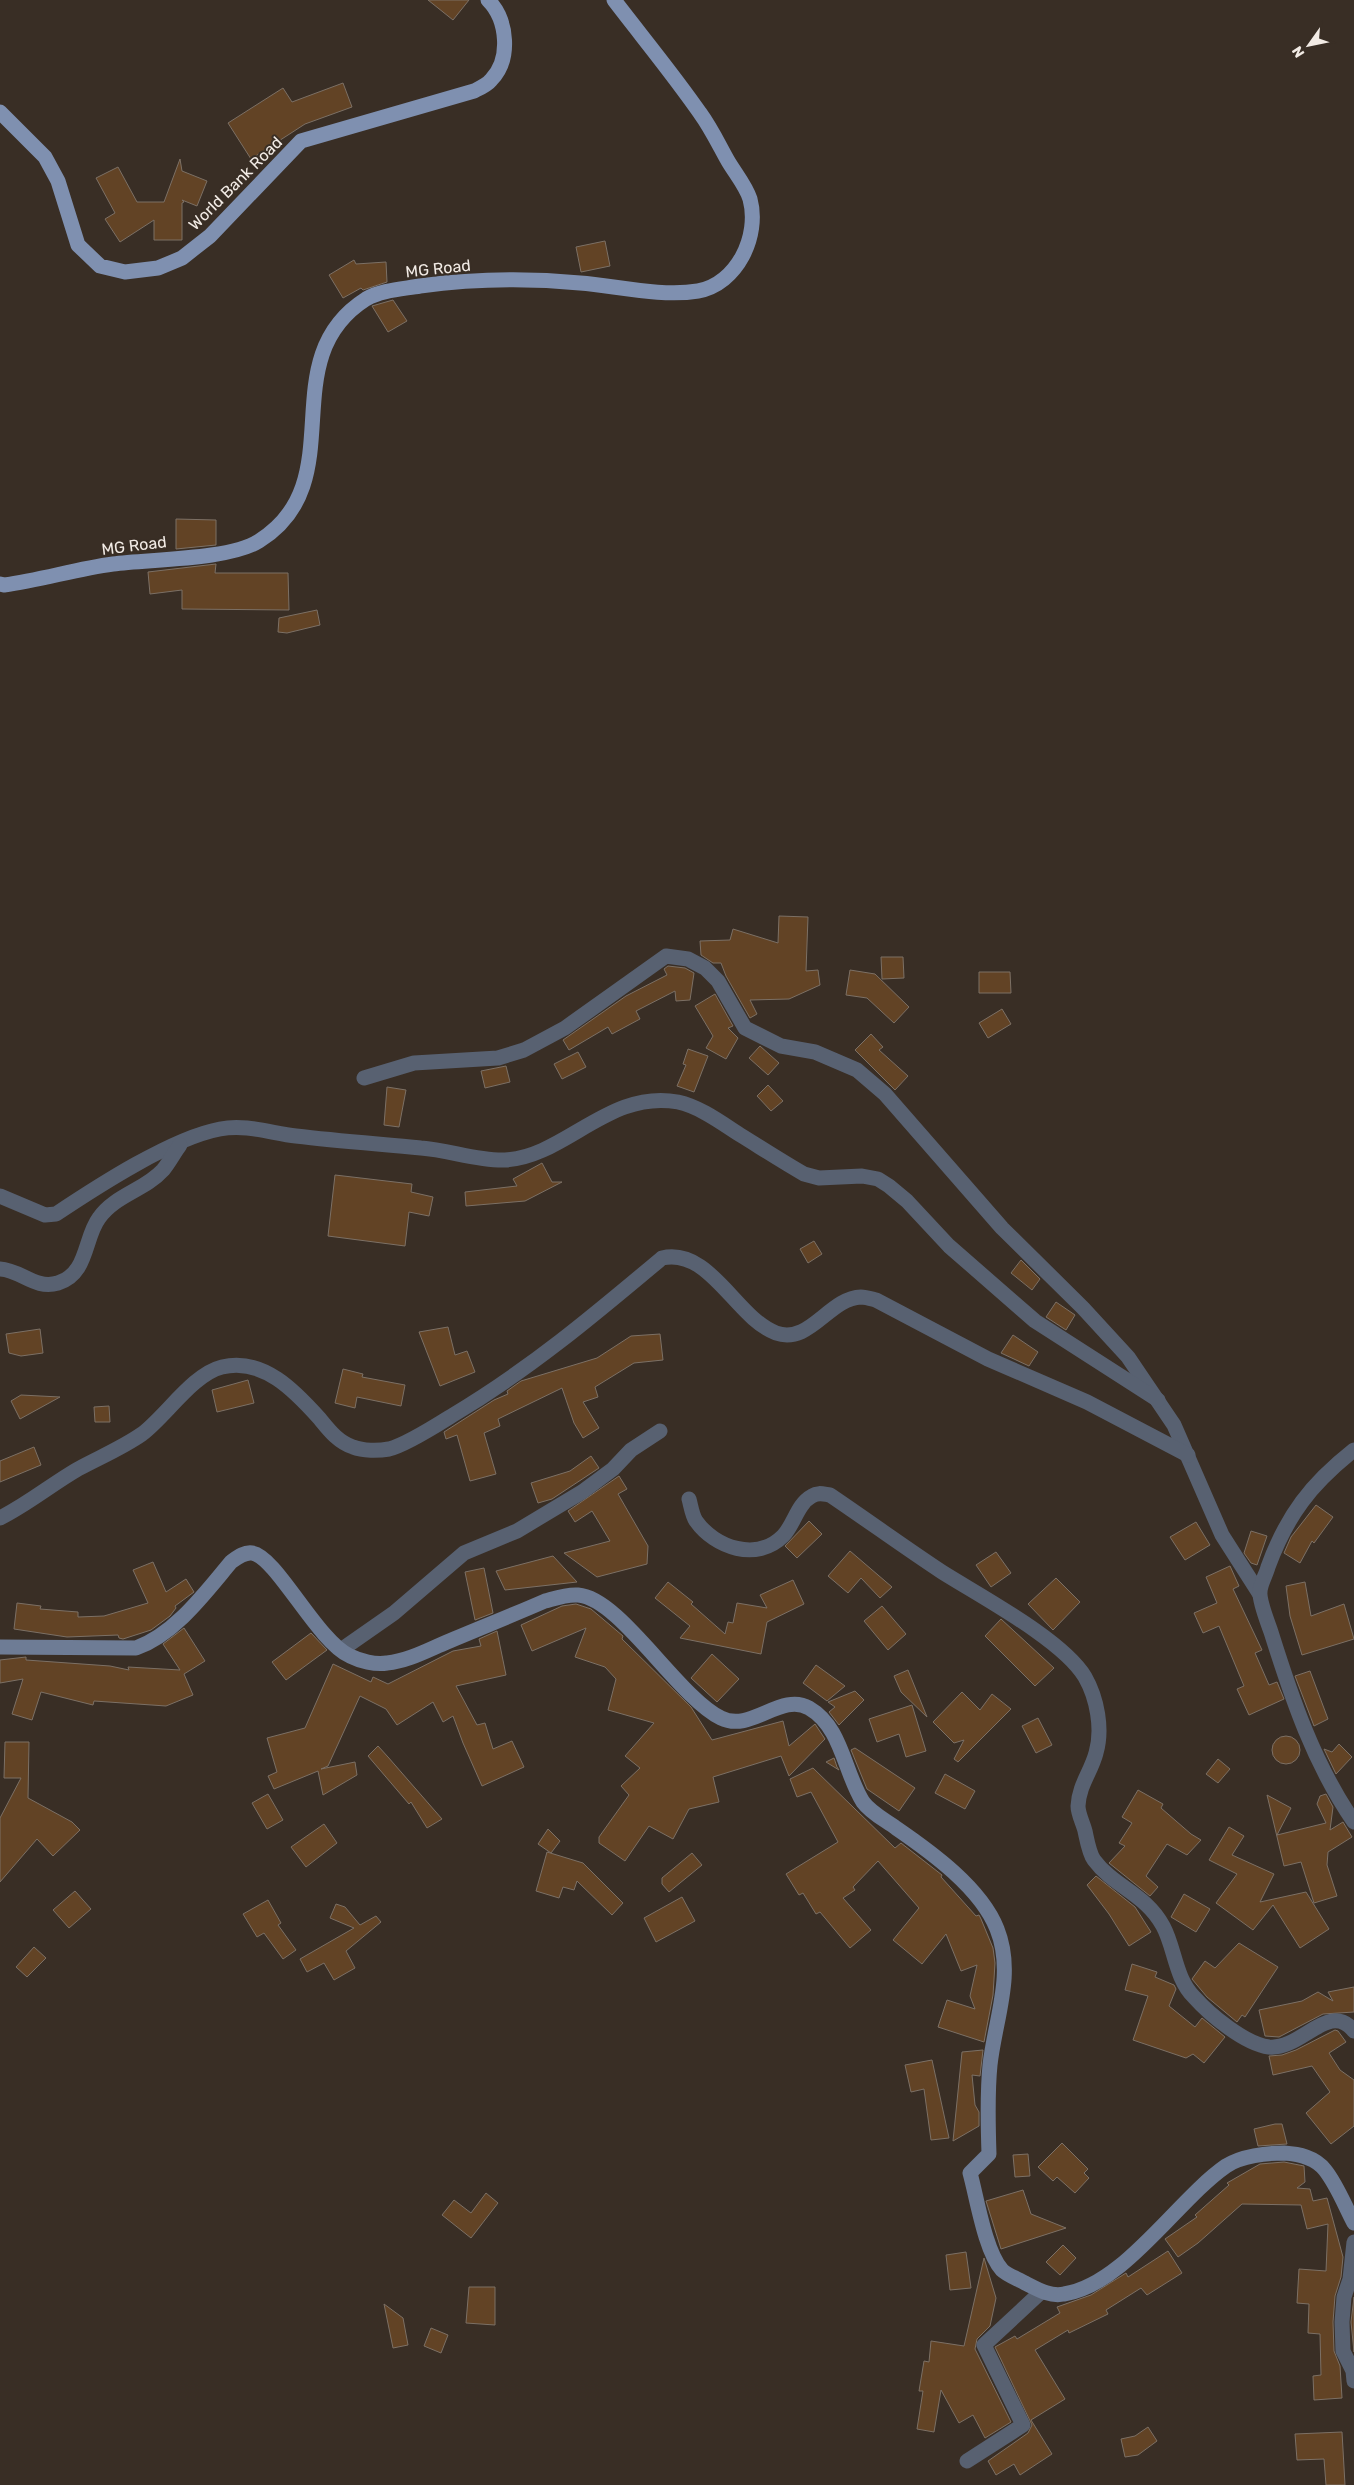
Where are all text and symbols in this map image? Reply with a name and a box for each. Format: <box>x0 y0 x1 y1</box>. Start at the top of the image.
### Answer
north arrow <box>1284 20 1334 70</box>
text: N <box>1289 43 1308 61</box>
street label: World Bank Road <box>185 133 286 234</box>
street label: MG Road <box>405 256 472 281</box>
street label: MG Road <box>100 532 168 559</box>

